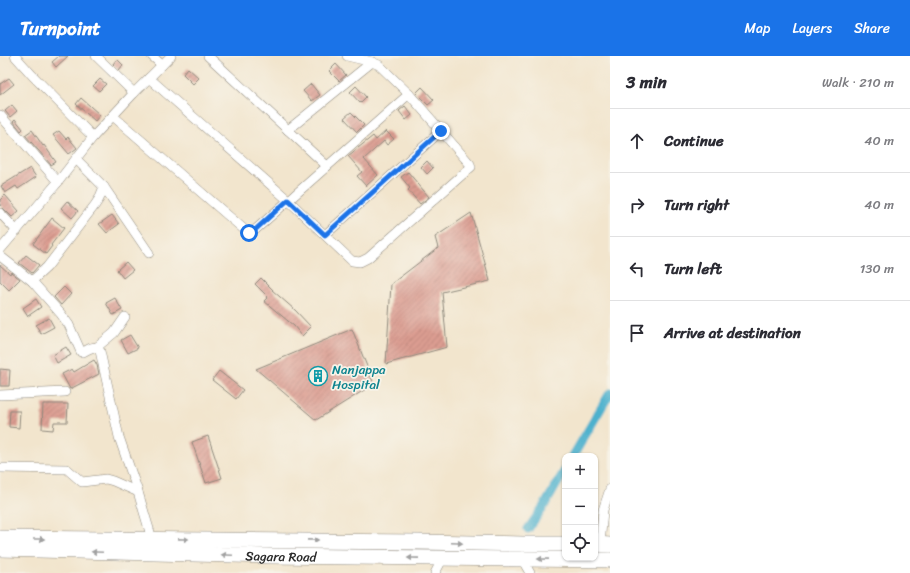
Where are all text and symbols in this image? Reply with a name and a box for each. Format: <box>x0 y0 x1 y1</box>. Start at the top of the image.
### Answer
text: Turnpoint <box>20 12 101 45</box>
text: Map <box>745 16 770 41</box>
text: Layers <box>792 16 832 41</box>
text: Share <box>854 16 890 41</box>
text: 3 min <box>626 67 667 97</box>
text: Walk · 210 m <box>822 71 894 94</box>
route end <box>432 122 450 140</box>
text: Continue <box>664 128 724 154</box>
text: 40 m <box>864 129 894 152</box>
icon: ahead <box>626 130 648 152</box>
text: Turn right <box>664 192 729 218</box>
text: 40 m <box>864 193 894 216</box>
icon: right <box>626 194 648 216</box>
route start <box>240 224 258 242</box>
text: Turn left <box>664 256 722 282</box>
text: 130 m <box>860 257 894 280</box>
icon: left <box>626 258 648 280</box>
text: Arrive at destination <box>664 320 801 346</box>
icon: arrive <box>626 322 648 344</box>
place label: Nanjappa Hospital <box>332 358 386 396</box>
building icon: Nanjappa Hospital <box>307 365 329 387</box>
map controls <box>562 453 598 561</box>
button: + <box>562 453 598 489</box>
button: − <box>562 489 598 525</box>
button: locate <box>562 525 598 561</box>
one-way arrow <box>33 536 46 542</box>
one-way arrow <box>177 536 190 542</box>
one-way arrow <box>307 537 319 544</box>
one-way arrow <box>451 540 464 546</box>
street label: Sagara Road <box>245 544 318 568</box>
one-way arrow <box>91 548 103 555</box>
one-way arrow <box>220 552 233 558</box>
one-way arrow <box>406 555 419 561</box>
one-way arrow <box>536 556 549 562</box>

